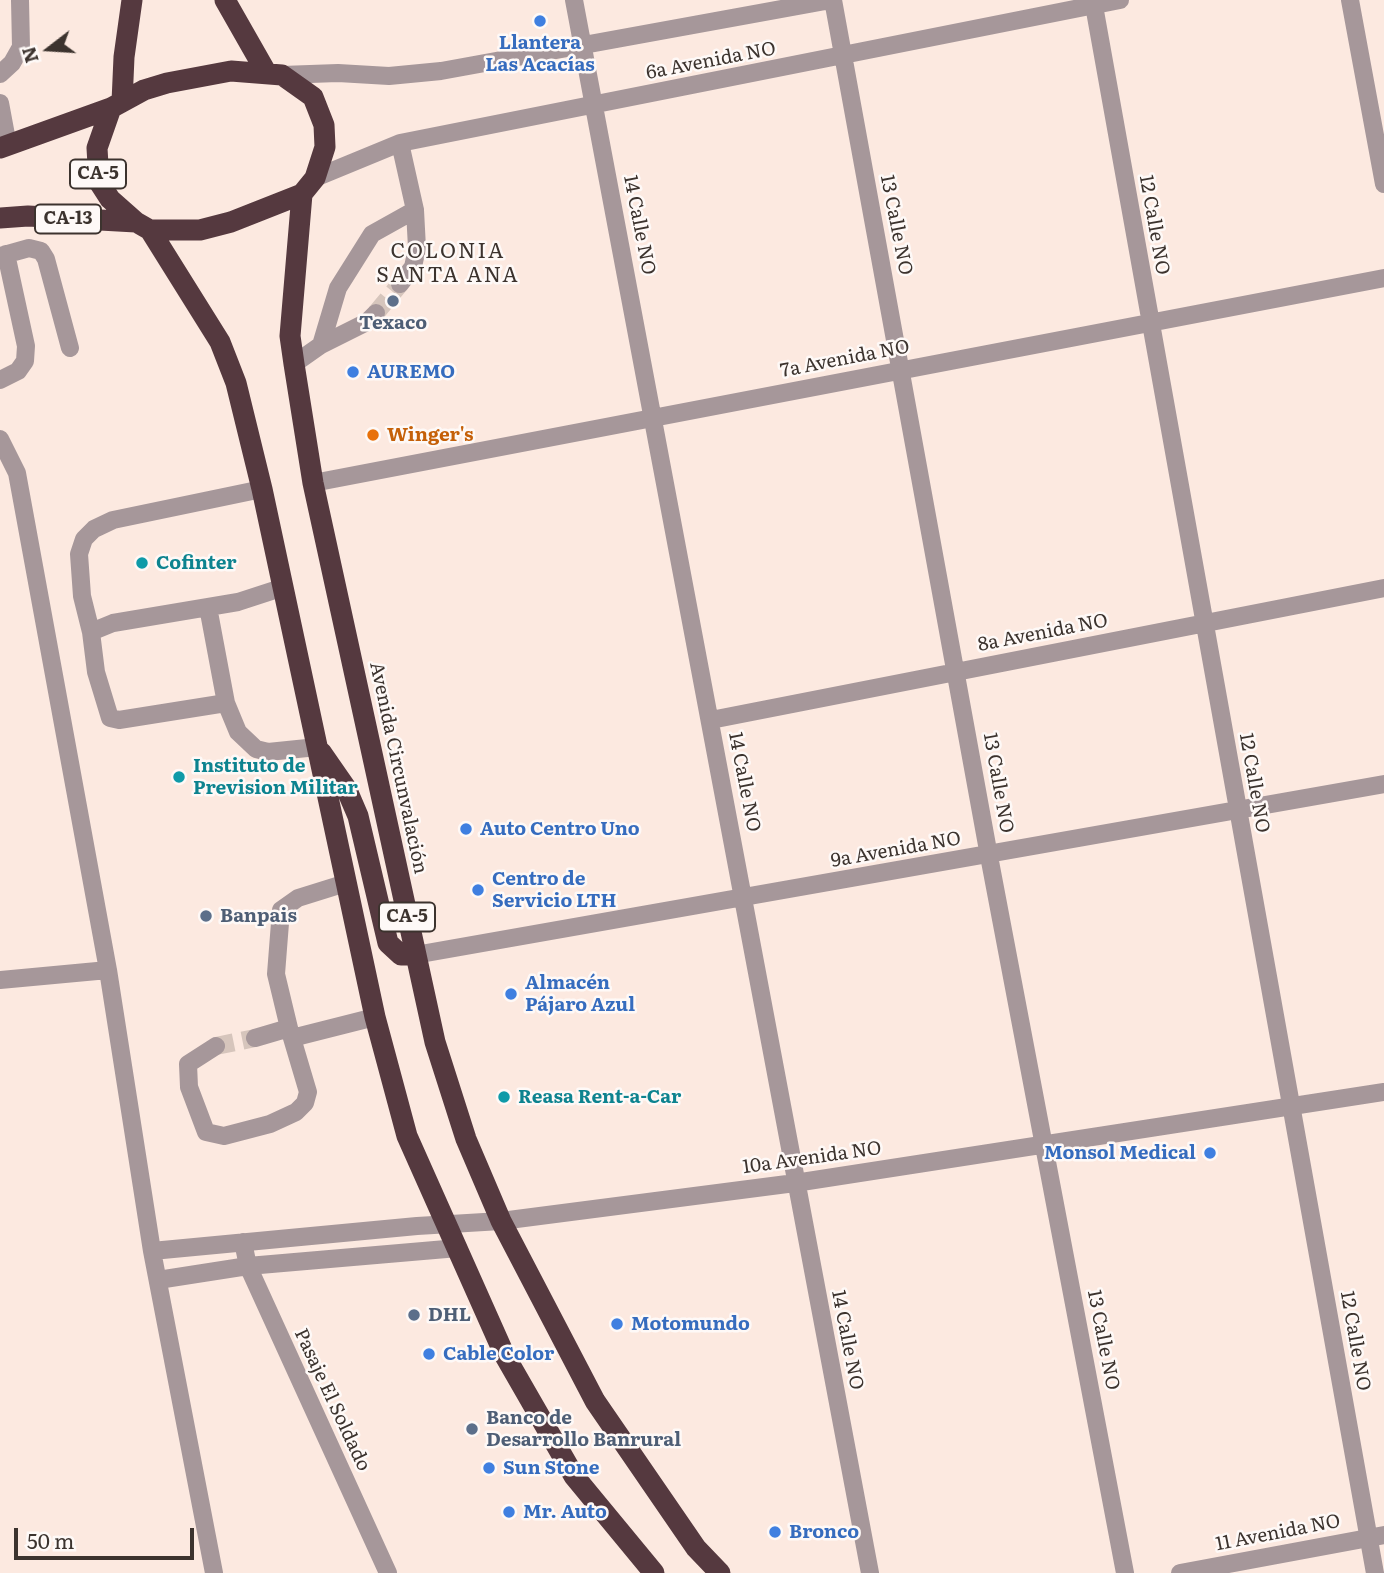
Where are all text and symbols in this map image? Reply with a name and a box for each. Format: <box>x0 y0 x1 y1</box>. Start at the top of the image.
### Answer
marker: Llantera Las Acacías <box>532 13 548 29</box>
north arrow <box>14 14 84 84</box>
place label: Llantera Las Acacías <box>485 32 595 76</box>
street label: 6a Avenida NO <box>644 37 778 85</box>
text: N <box>13 43 45 67</box>
road number: CA-5 <box>70 160 126 188</box>
street label: 14 Calle NO <box>618 173 660 277</box>
street label: 13 Calle NO <box>875 173 917 277</box>
street label: 12 Calle NO <box>1134 173 1174 277</box>
road number: CA-13 <box>35 204 101 233</box>
district label: COLONIA SANTA ANA <box>377 239 519 289</box>
marker: Texaco <box>385 293 401 309</box>
place label: Texaco <box>359 312 427 334</box>
street label: 7a Avenida NO <box>778 335 912 383</box>
place label: AUREMO <box>367 361 455 383</box>
marker: AUREMO <box>345 364 361 380</box>
place label: Winger's <box>387 424 474 446</box>
marker: Winger's <box>365 427 381 443</box>
place label: Cofinter <box>156 552 236 574</box>
marker: Cofinter <box>134 555 150 571</box>
street label: 8a Avenida NO <box>976 609 1110 657</box>
street label: Avenida Circunvalación <box>364 660 432 876</box>
street label: 14 Calle NO <box>723 730 765 834</box>
street label: 13 Calle NO <box>978 731 1018 835</box>
street label: 12 Calle NO <box>1234 731 1274 835</box>
place label: Instituto de Prevision Militar <box>193 755 358 799</box>
marker: Instituto de Prevision Militar <box>171 769 187 785</box>
place label: Auto Centro Uno <box>480 818 640 840</box>
marker: Auto Centro Uno <box>458 821 474 837</box>
street label: 9a Avenida NO <box>829 827 963 873</box>
place label: Centro de Servicio LTH <box>492 868 616 912</box>
marker: Centro de Servicio LTH <box>470 882 486 898</box>
road number: CA-5 <box>379 902 435 932</box>
place label: Banpais <box>220 905 297 927</box>
marker: Banpais <box>198 908 214 924</box>
place label: Almacén Pájaro Azul <box>525 972 635 1016</box>
marker: Almacén Pájaro Azul <box>503 986 519 1002</box>
place label: Reasa Rent-a-Car <box>518 1086 681 1108</box>
marker: Reasa Rent-a-Car <box>496 1089 512 1105</box>
street label: 10a Avenida NO <box>741 1137 883 1179</box>
place label: Monsol Medical <box>1044 1142 1196 1164</box>
marker: Monsol Medical <box>1202 1145 1218 1161</box>
street label: 14 Calle NO <box>826 1288 868 1392</box>
street label: 13 Calle NO <box>1082 1288 1124 1392</box>
street label: 12 Calle NO <box>1335 1289 1375 1393</box>
place label: DHL <box>428 1304 471 1326</box>
marker: DHL <box>406 1307 422 1323</box>
place label: Motomundo <box>631 1313 750 1335</box>
marker: Motomundo <box>609 1316 625 1332</box>
street label: Pasaje El Soldado <box>289 1325 375 1475</box>
place label: Cable Color <box>443 1343 554 1365</box>
marker: Cable Color <box>421 1346 437 1362</box>
place label: Banco de Desarrollo Banrural <box>486 1407 681 1451</box>
marker: Banco de Desarrollo Banrural <box>464 1421 480 1437</box>
place label: Sun Stone <box>503 1457 600 1479</box>
marker: Sun Stone <box>481 1460 497 1476</box>
place label: Mr. Auto <box>523 1501 607 1523</box>
marker: Mr. Auto <box>501 1504 517 1520</box>
street label: 11 Avenida NO <box>1214 1510 1342 1556</box>
scale bar <box>18 1514 198 1558</box>
place label: Bronco <box>789 1521 859 1543</box>
text: 50 m <box>27 1524 74 1555</box>
marker: Bronco <box>767 1524 783 1540</box>

